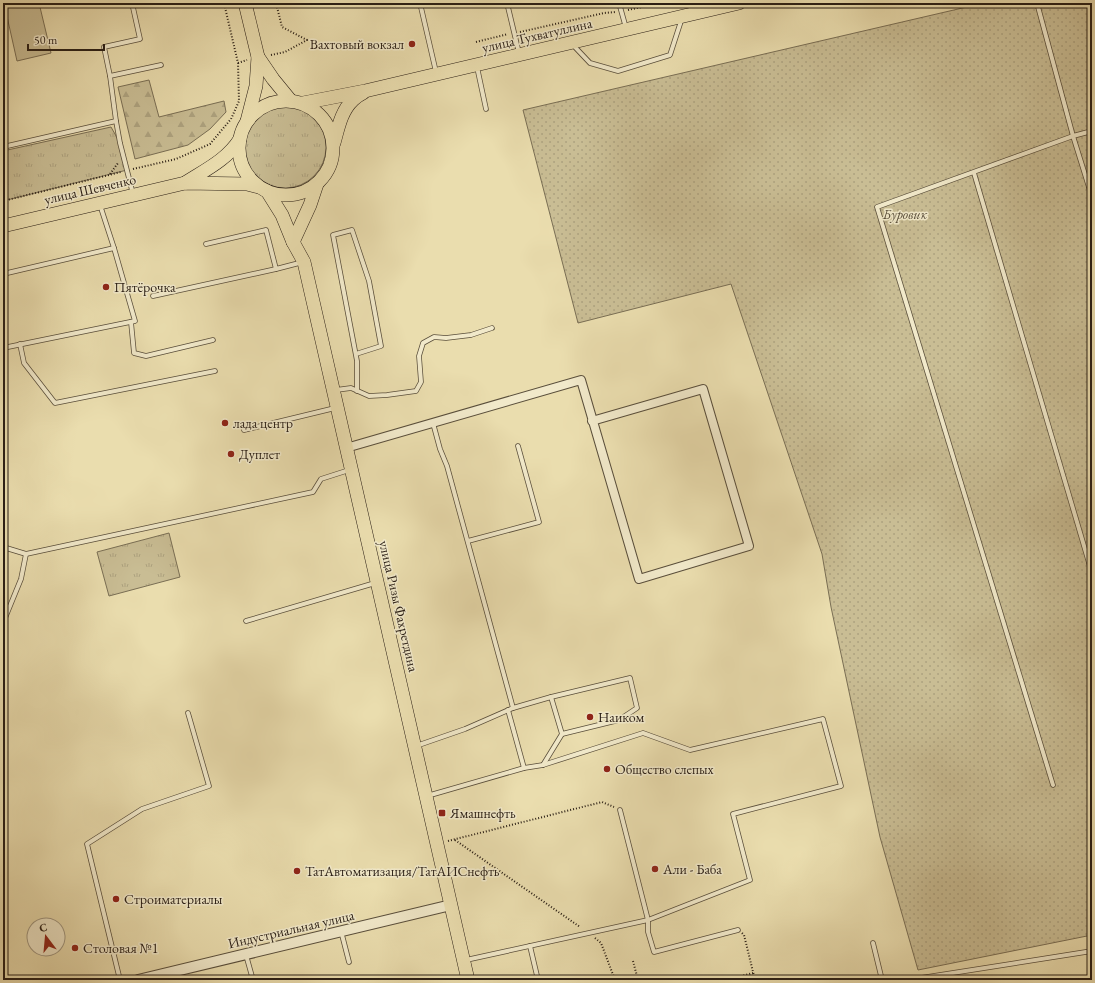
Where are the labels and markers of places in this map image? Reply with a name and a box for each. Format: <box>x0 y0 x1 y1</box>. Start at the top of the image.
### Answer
place label: Вахтовый вокзал <box>310 35 404 53</box>
marker: Вахтовый вокзал <box>407 39 417 49</box>
place label: Пятёрочка <box>114 278 176 296</box>
marker: Пятёрочка <box>101 282 111 292</box>
place label: лада центр <box>233 414 293 432</box>
marker: лада центр <box>220 418 230 428</box>
place label: Дуплет <box>239 445 280 463</box>
marker: Дуплет <box>226 449 236 459</box>
place label: Наиком <box>598 708 645 726</box>
marker: Наиком <box>585 712 595 722</box>
place label: Общество слепых <box>615 760 714 778</box>
marker: Общество слепых <box>602 764 612 774</box>
place label: Ямашнефть <box>449 804 516 822</box>
marker: Ямашнефть <box>437 808 447 818</box>
place label: Али - Баба <box>662 860 722 878</box>
place label: ТатАвтоматизация/ТатАИСнефть <box>305 862 500 880</box>
marker: Али - Баба <box>650 864 660 874</box>
marker: ТатАвтоматизация/ТатАИСнефть <box>292 866 302 876</box>
place label: Строиматериалы <box>124 890 223 908</box>
marker: Строиматериалы <box>111 894 121 904</box>
place label: Столовая №1 <box>83 939 158 957</box>
marker: Столовая №1 <box>70 943 80 953</box>

